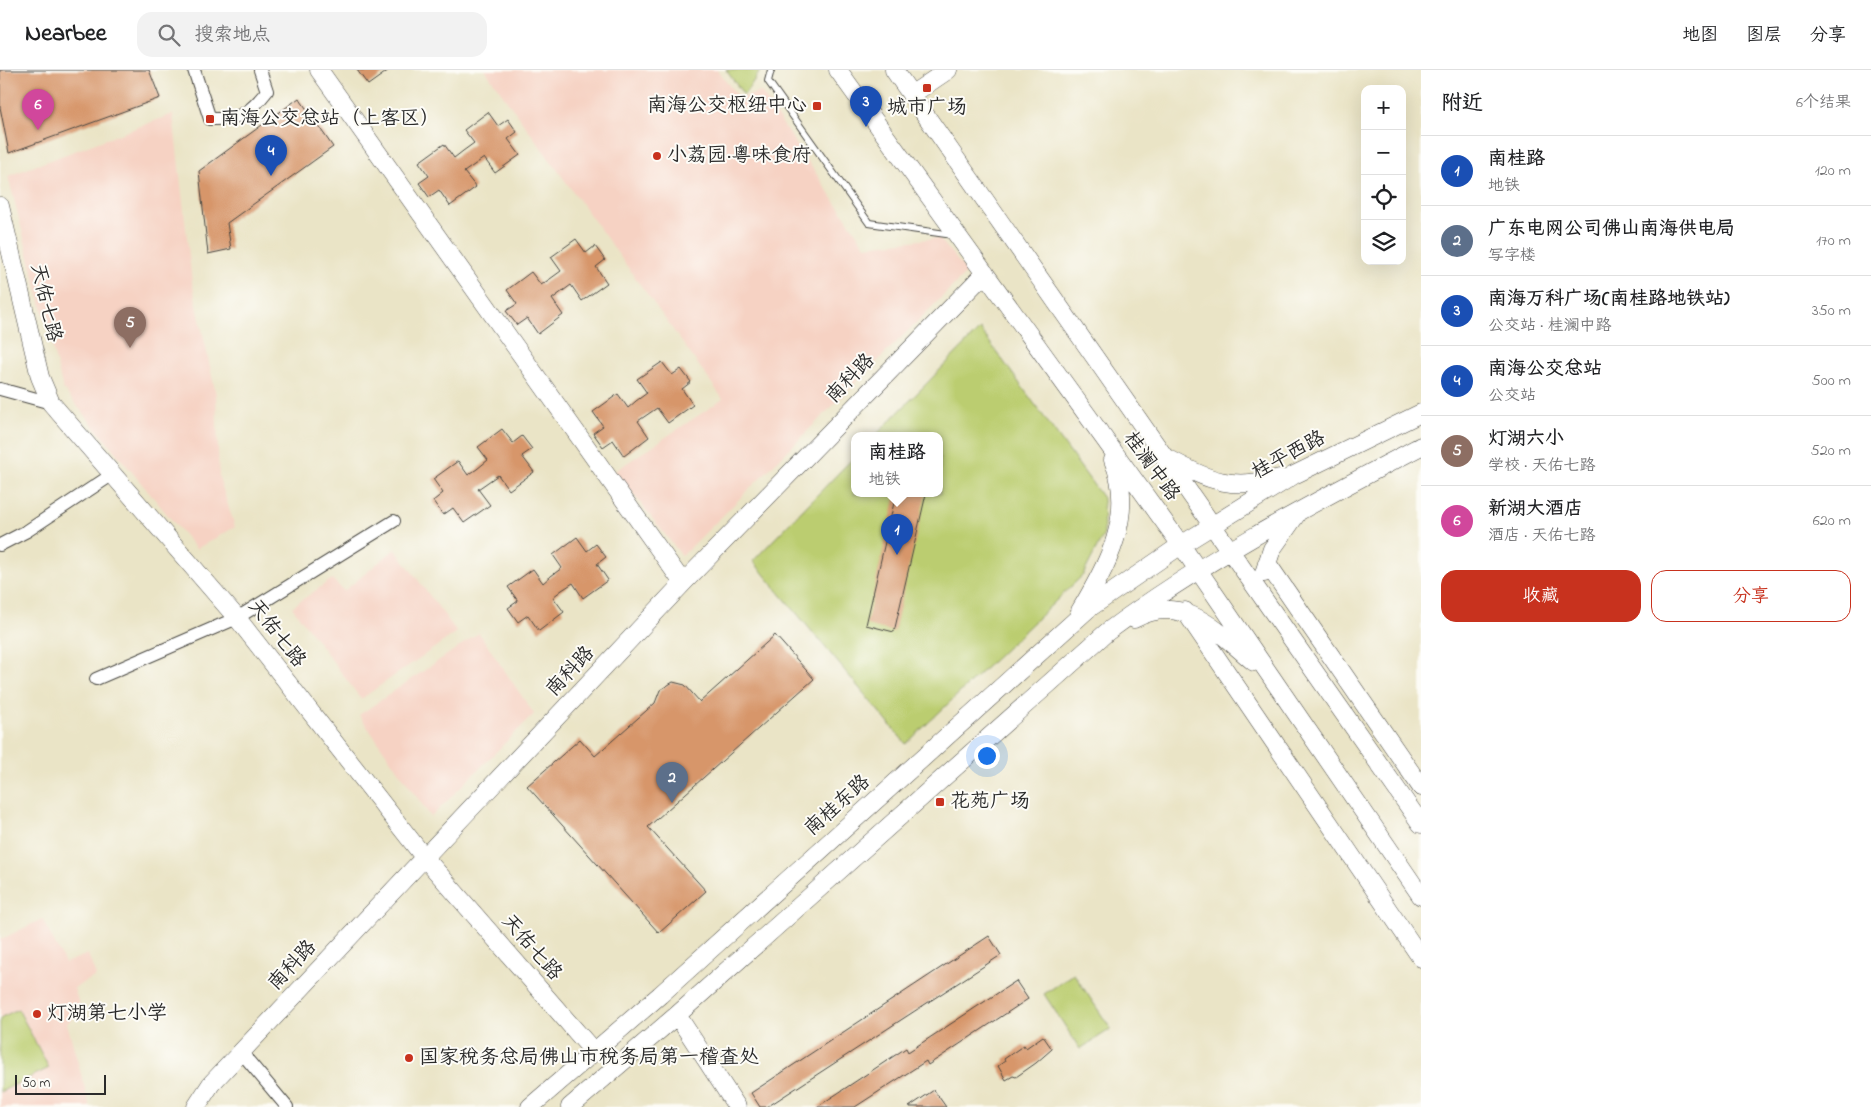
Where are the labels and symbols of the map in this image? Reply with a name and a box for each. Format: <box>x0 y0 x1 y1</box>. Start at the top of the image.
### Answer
marker: 城市广场 <box>921 82 933 94</box>
pin: 3 <box>850 86 882 127</box>
pin: 6 <box>22 89 54 130</box>
place label: 南海公交枢纽中心 <box>647 92 807 121</box>
place label: 城市广场 <box>887 94 967 123</box>
marker: 南海公交枢纽中心 <box>811 100 823 112</box>
place label: 南海公交总站（上客区） <box>220 105 440 134</box>
marker: 南海公交总站（上客区） <box>204 113 216 125</box>
pin: 4 <box>255 135 287 176</box>
place label: 小荔园·粤味食府 <box>667 142 811 171</box>
marker: 小荔园·粤味食府 <box>651 150 663 162</box>
street label: 天佑七路 <box>22 261 68 346</box>
pin: 5 <box>114 307 146 348</box>
street label: 南科路 <box>820 347 883 411</box>
street label: 桂平西路 <box>1247 424 1332 488</box>
street label: 桂澜中路 <box>1116 426 1187 509</box>
pin: 1 <box>881 514 913 555</box>
street label: 天佑七路 <box>240 594 313 675</box>
street label: 南科路 <box>540 639 603 704</box>
your location <box>974 743 1000 769</box>
pin: 2 <box>656 762 688 803</box>
street label: 南桂东路 <box>799 768 878 844</box>
place label: 花苑广场 <box>950 788 1030 817</box>
marker: 花苑广场 <box>934 796 946 808</box>
street label: 天佑七路 <box>494 908 569 988</box>
street label: 南科路 <box>262 933 325 998</box>
place label: 灯湖第七小学 <box>47 1000 167 1029</box>
marker: 灯湖第七小学 <box>31 1008 43 1020</box>
place label: 国家税务总局佛山市税务局第一稽查处 <box>419 1044 759 1073</box>
marker: 国家税务总局佛山市税务局第一稽查处 <box>403 1052 415 1064</box>
scale bar <box>15 1072 106 1095</box>

